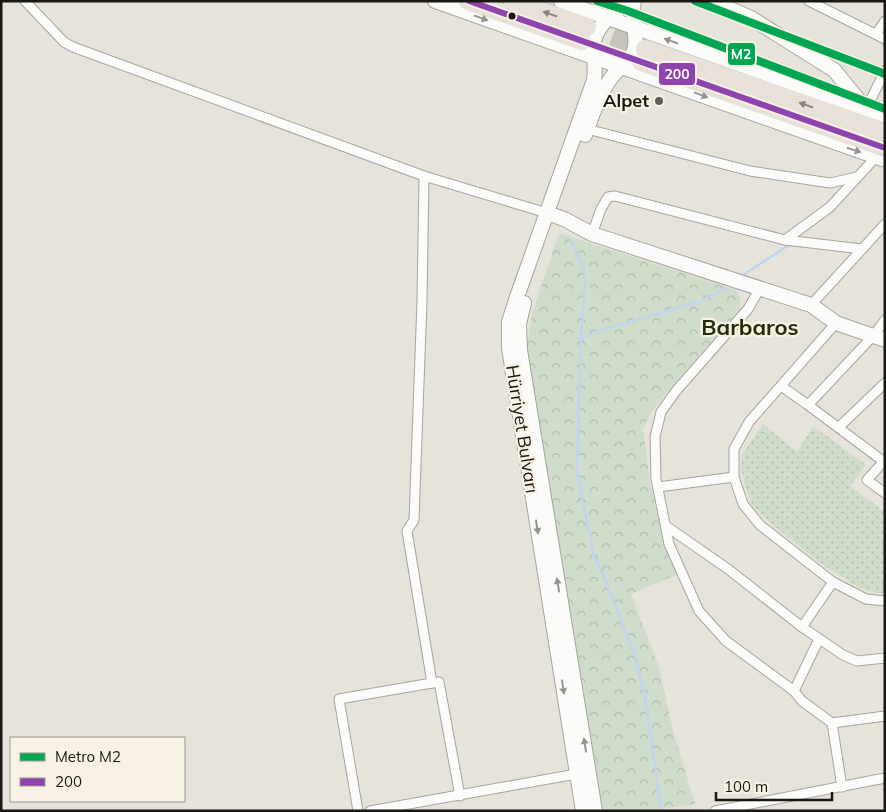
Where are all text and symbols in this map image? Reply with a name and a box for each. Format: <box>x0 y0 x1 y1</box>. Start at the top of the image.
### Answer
one-way arrow <box>542 10 557 17</box>
unlabelled marker <box>507 11 517 21</box>
one-way arrow <box>474 15 489 22</box>
one-way arrow <box>663 37 678 45</box>
line badge: M2 <box>727 42 756 66</box>
text: M2 <box>731 45 751 63</box>
line badge: 200 <box>658 62 696 86</box>
text: 200 <box>664 65 690 83</box>
place label: Alpet <box>603 89 649 112</box>
one-way arrow <box>694 92 709 99</box>
marker: Alpet <box>653 95 665 107</box>
one-way arrow <box>798 101 813 108</box>
one-way arrow <box>847 147 862 154</box>
district label: Barbaros <box>701 313 799 341</box>
street label: Hürriyet Bulvarı <box>501 363 544 495</box>
one-way arrow <box>534 519 542 535</box>
one-way arrow <box>554 577 562 593</box>
one-way arrow <box>559 680 567 696</box>
legend <box>10 737 185 802</box>
one-way arrow <box>580 737 588 753</box>
text: Metro M2 <box>55 747 121 766</box>
scale bar <box>716 770 832 802</box>
text: 200 <box>55 772 82 791</box>
text: 100 m <box>724 777 768 796</box>

